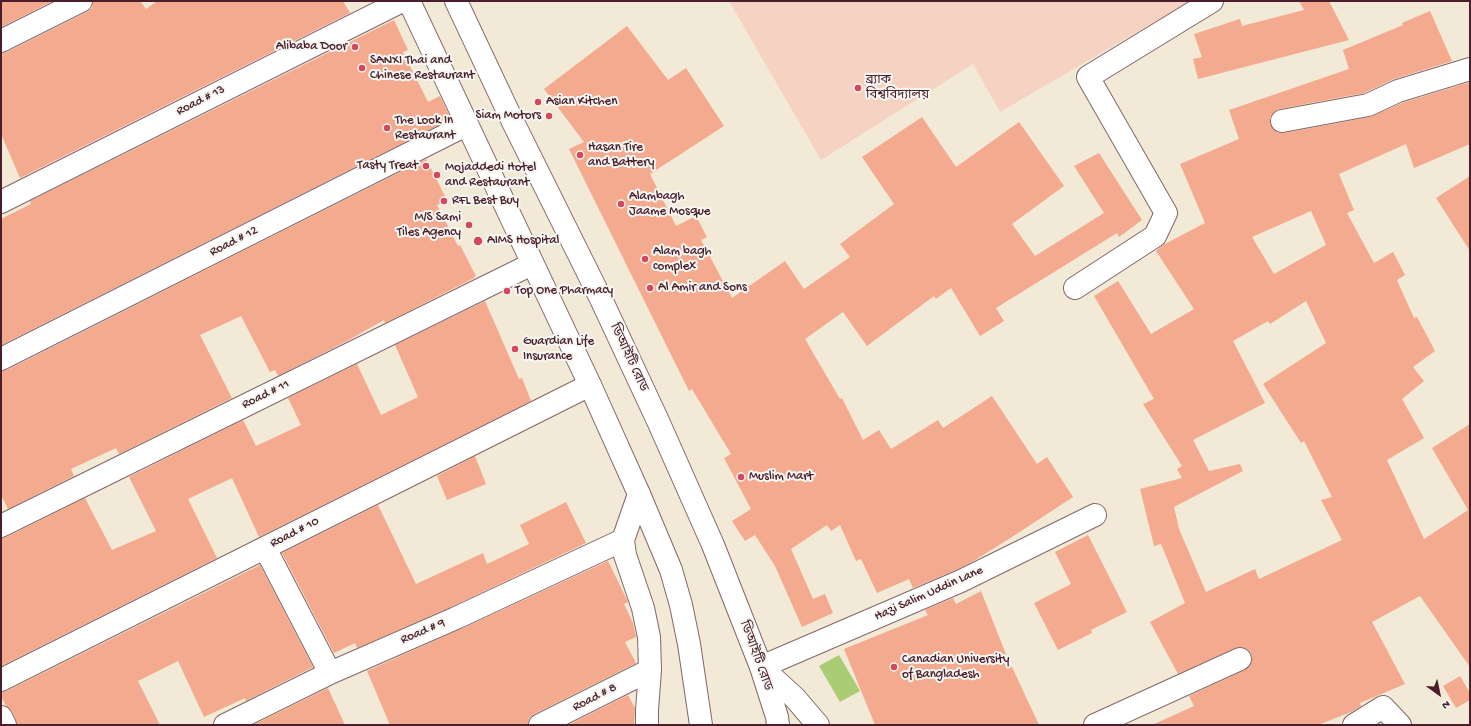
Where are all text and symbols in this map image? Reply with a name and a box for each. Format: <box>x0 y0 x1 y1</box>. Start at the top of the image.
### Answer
place label: Alibaba Door <box>276 39 347 55</box>
marker: Alibaba Door <box>350 42 360 52</box>
place label: SANXI Thai and Chinese Restaurant <box>370 53 475 84</box>
marker: SANXI Thai and Chinese Restaurant <box>357 63 367 73</box>
place label: ব্র্যাক বিশ্ববিদ্যালয় <box>866 73 929 104</box>
street label: Road # 13 <box>174 82 228 120</box>
marker: ব্র্যাক বিশ্ববিদ্যালয় <box>853 83 863 93</box>
place label: Asian Kitchen <box>546 94 617 110</box>
marker: Asian Kitchen <box>533 97 543 107</box>
place label: Siam Motors <box>475 108 541 124</box>
marker: Siam Motors <box>544 111 554 121</box>
place label: The Look In Restaurant <box>395 113 455 144</box>
marker: The Look In Restaurant <box>382 123 392 133</box>
place label: Hasan Tire and Battery <box>588 140 654 171</box>
marker: Hasan Tire and Battery <box>575 150 585 160</box>
place label: Tasty Treat <box>357 158 418 174</box>
place label: Mojaddedi Hotel and Restaurant <box>445 160 536 191</box>
marker: Tasty Treat <box>421 161 431 171</box>
marker: Mojaddedi Hotel and Restaurant <box>432 170 442 180</box>
place label: Alambagh Jaame Mosque <box>629 189 710 220</box>
place label: RFL Best Buy <box>452 193 519 209</box>
marker: RFL Best Buy <box>439 196 449 206</box>
marker: Alambagh Jaame Mosque <box>616 199 626 209</box>
place label: M/S Sami Tiles Agency <box>397 210 461 241</box>
marker: M/S Sami Tiles Agency <box>464 220 474 230</box>
street label: Road # 12 <box>207 223 261 261</box>
place label: AIMS Hospital <box>487 233 559 249</box>
marker: AIMS Hospital <box>472 235 484 247</box>
place label: Alam bagh complex <box>653 244 712 275</box>
marker: Alam bagh complex <box>640 254 650 264</box>
place label: Al Amir and Sons <box>658 280 747 296</box>
place label: Top One Pharmacy <box>515 283 613 299</box>
marker: Al Amir and Sons <box>645 283 655 293</box>
marker: Top One Pharmacy <box>502 286 512 296</box>
street label: ডিআইটি রোড <box>605 321 651 395</box>
place label: Guardian Life Insurance <box>523 334 594 365</box>
marker: Guardian Life Insurance <box>510 344 520 354</box>
street label: Road # 11 <box>240 377 292 413</box>
place label: Muslim Mart <box>749 469 813 485</box>
marker: Muslim Mart <box>736 472 746 482</box>
street label: Road # 10 <box>268 514 322 552</box>
street label: Hazi Salim Uddin Lane <box>872 563 986 625</box>
street label: Road # 9 <box>398 616 448 648</box>
street label: ডিআইটি রোড <box>735 619 775 693</box>
place label: Canadian University of Bangladesh <box>902 652 1009 683</box>
marker: Canadian University of Bangladesh <box>889 662 899 672</box>
north arrow <box>1419 674 1459 714</box>
street label: Road # 8 <box>570 680 620 716</box>
text: N <box>1439 697 1452 711</box>

